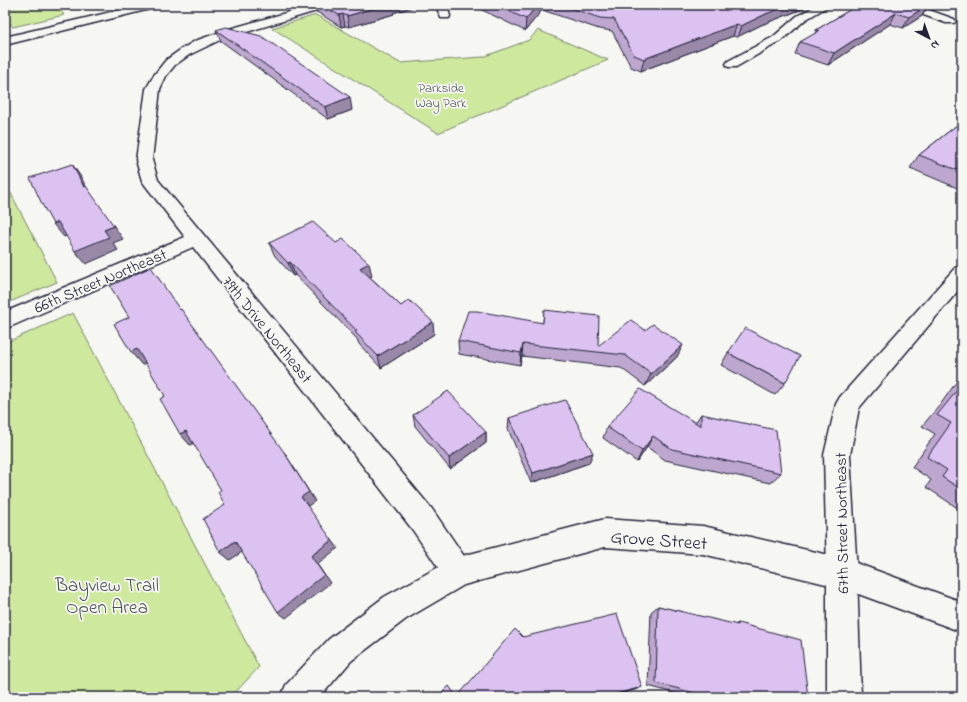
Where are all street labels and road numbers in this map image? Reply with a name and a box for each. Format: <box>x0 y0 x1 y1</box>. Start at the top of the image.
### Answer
street label: 66th Street Northeast <box>31 243 171 321</box>
street label: 79th Drive Northeast <box>216 271 318 390</box>
street label: 67th Street Northeast <box>830 451 856 594</box>
street label: Grove Street <box>610 525 709 558</box>

